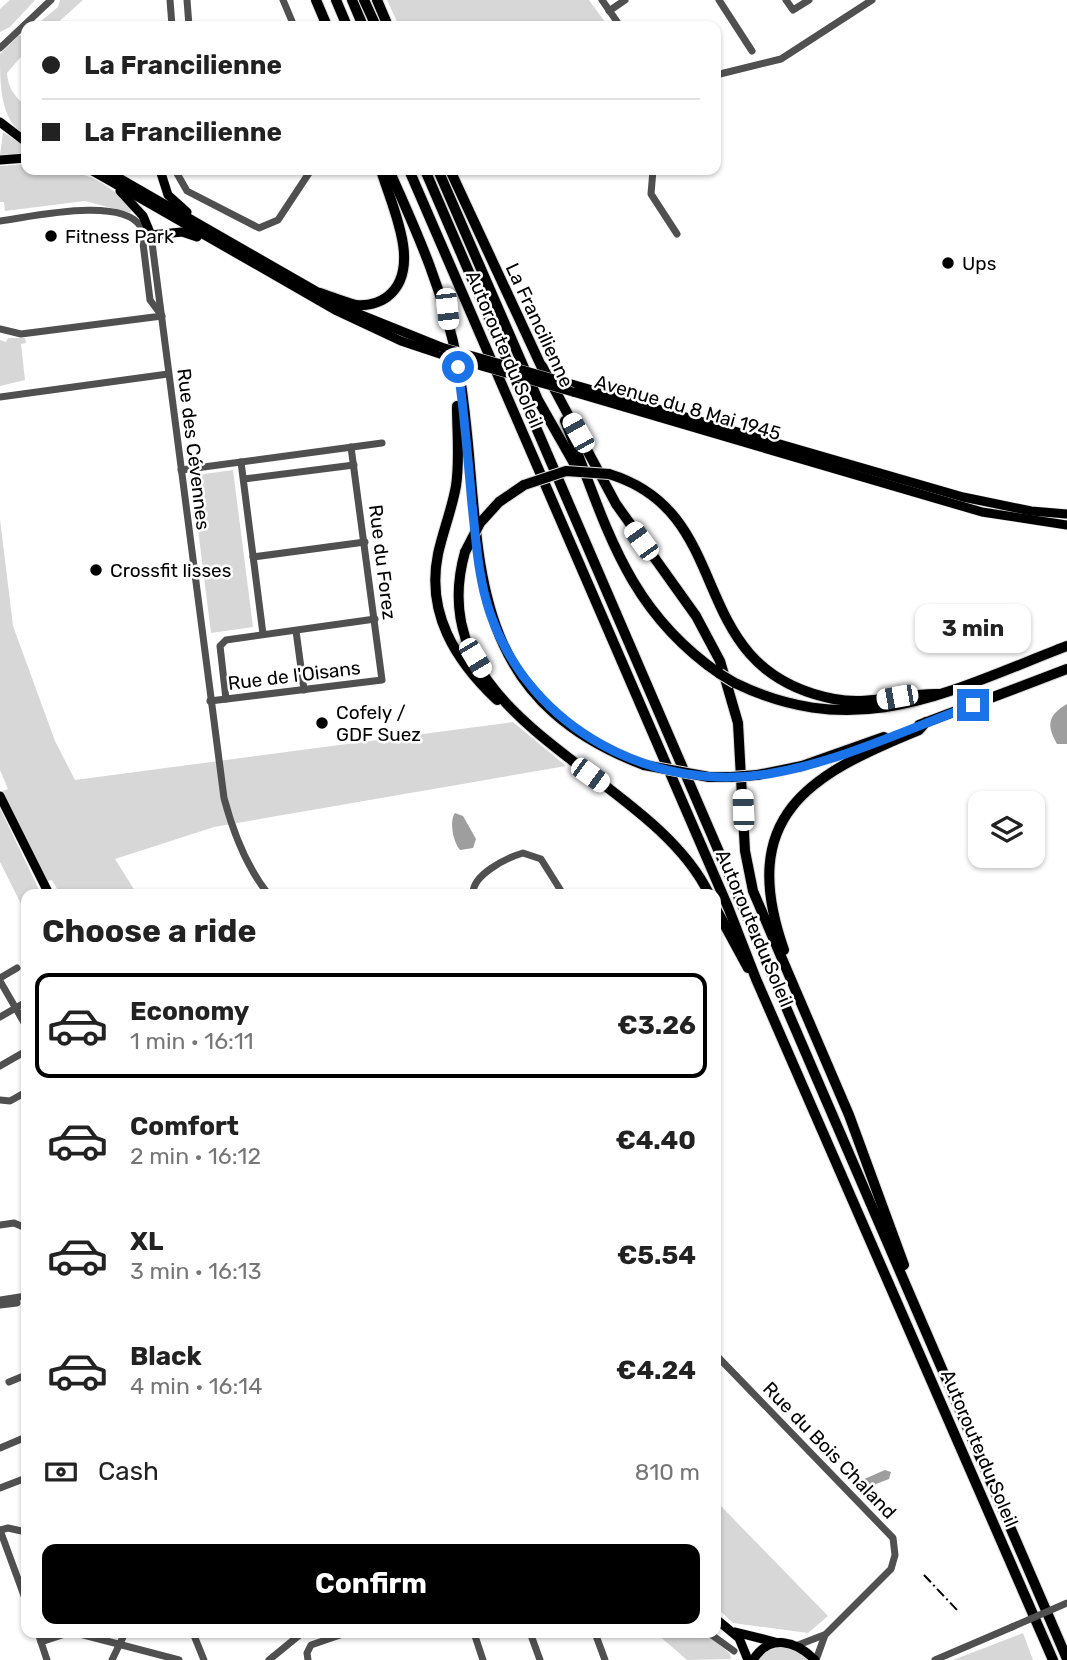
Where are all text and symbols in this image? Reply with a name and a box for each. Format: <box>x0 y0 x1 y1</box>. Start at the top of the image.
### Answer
text: La Francilienne <box>84 50 282 81</box>
text: La Francilienne <box>84 117 282 148</box>
place label: Fitness Park <box>65 225 174 248</box>
marker: Fitness Park <box>43 228 59 244</box>
place label: Ups <box>962 252 996 275</box>
marker: Ups <box>940 255 956 271</box>
street label: La Francilienne <box>501 259 578 391</box>
street label: Autoroute du Soleil <box>461 267 548 432</box>
car <box>435 287 460 331</box>
route start <box>442 351 474 383</box>
street label: Rue des Cévennes <box>172 367 215 531</box>
street label: Avenue du 8 Mai 1945 <box>592 370 783 445</box>
car <box>559 410 598 456</box>
street label: Rue du Forez <box>364 503 401 621</box>
car <box>621 518 662 564</box>
place label: Crossfit lisses <box>110 559 231 582</box>
marker: Crossfit lisses <box>88 562 104 578</box>
callout: 3 min <box>915 604 1031 652</box>
text: 3 min <box>942 614 1004 642</box>
car <box>456 635 495 681</box>
street label: Rue de l'Oisans <box>226 656 362 695</box>
car <box>875 683 920 711</box>
route end <box>957 689 989 721</box>
place label: Cofely / GDF Suez <box>336 701 421 746</box>
marker: Cofely / GDF Suez <box>314 715 330 731</box>
car <box>567 754 614 796</box>
car <box>732 789 755 831</box>
map controls <box>968 791 1045 868</box>
button: layers <box>968 791 1045 868</box>
street label: Autoroute du Soleil <box>711 846 798 1011</box>
text: Choose a ride <box>42 912 256 950</box>
icon: car <box>46 994 109 1057</box>
text: Economy <box>130 996 249 1027</box>
text: €3.26 <box>617 1010 696 1041</box>
text: 1 min · 16:11 <box>130 1027 254 1055</box>
icon: car <box>46 1109 109 1172</box>
text: Comfort <box>130 1111 239 1142</box>
text: €4.40 <box>615 1125 696 1156</box>
text: 2 min · 16:12 <box>130 1142 261 1170</box>
icon: car <box>46 1224 109 1287</box>
text: XL <box>130 1226 163 1257</box>
text: €5.54 <box>617 1240 696 1271</box>
text: 3 min · 16:13 <box>130 1257 262 1285</box>
icon: car <box>46 1339 109 1402</box>
text: Black <box>130 1341 202 1372</box>
text: €4.24 <box>616 1355 696 1386</box>
street label: Autoroute du Soleil <box>936 1366 1023 1531</box>
text: 4 min · 16:14 <box>130 1372 262 1400</box>
street label: Rue du Bois Chaland <box>758 1377 901 1524</box>
icon: cash <box>42 1453 80 1491</box>
text: Cash <box>98 1456 159 1487</box>
text: 810 m <box>635 1458 700 1486</box>
button: Confirm <box>42 1544 700 1624</box>

